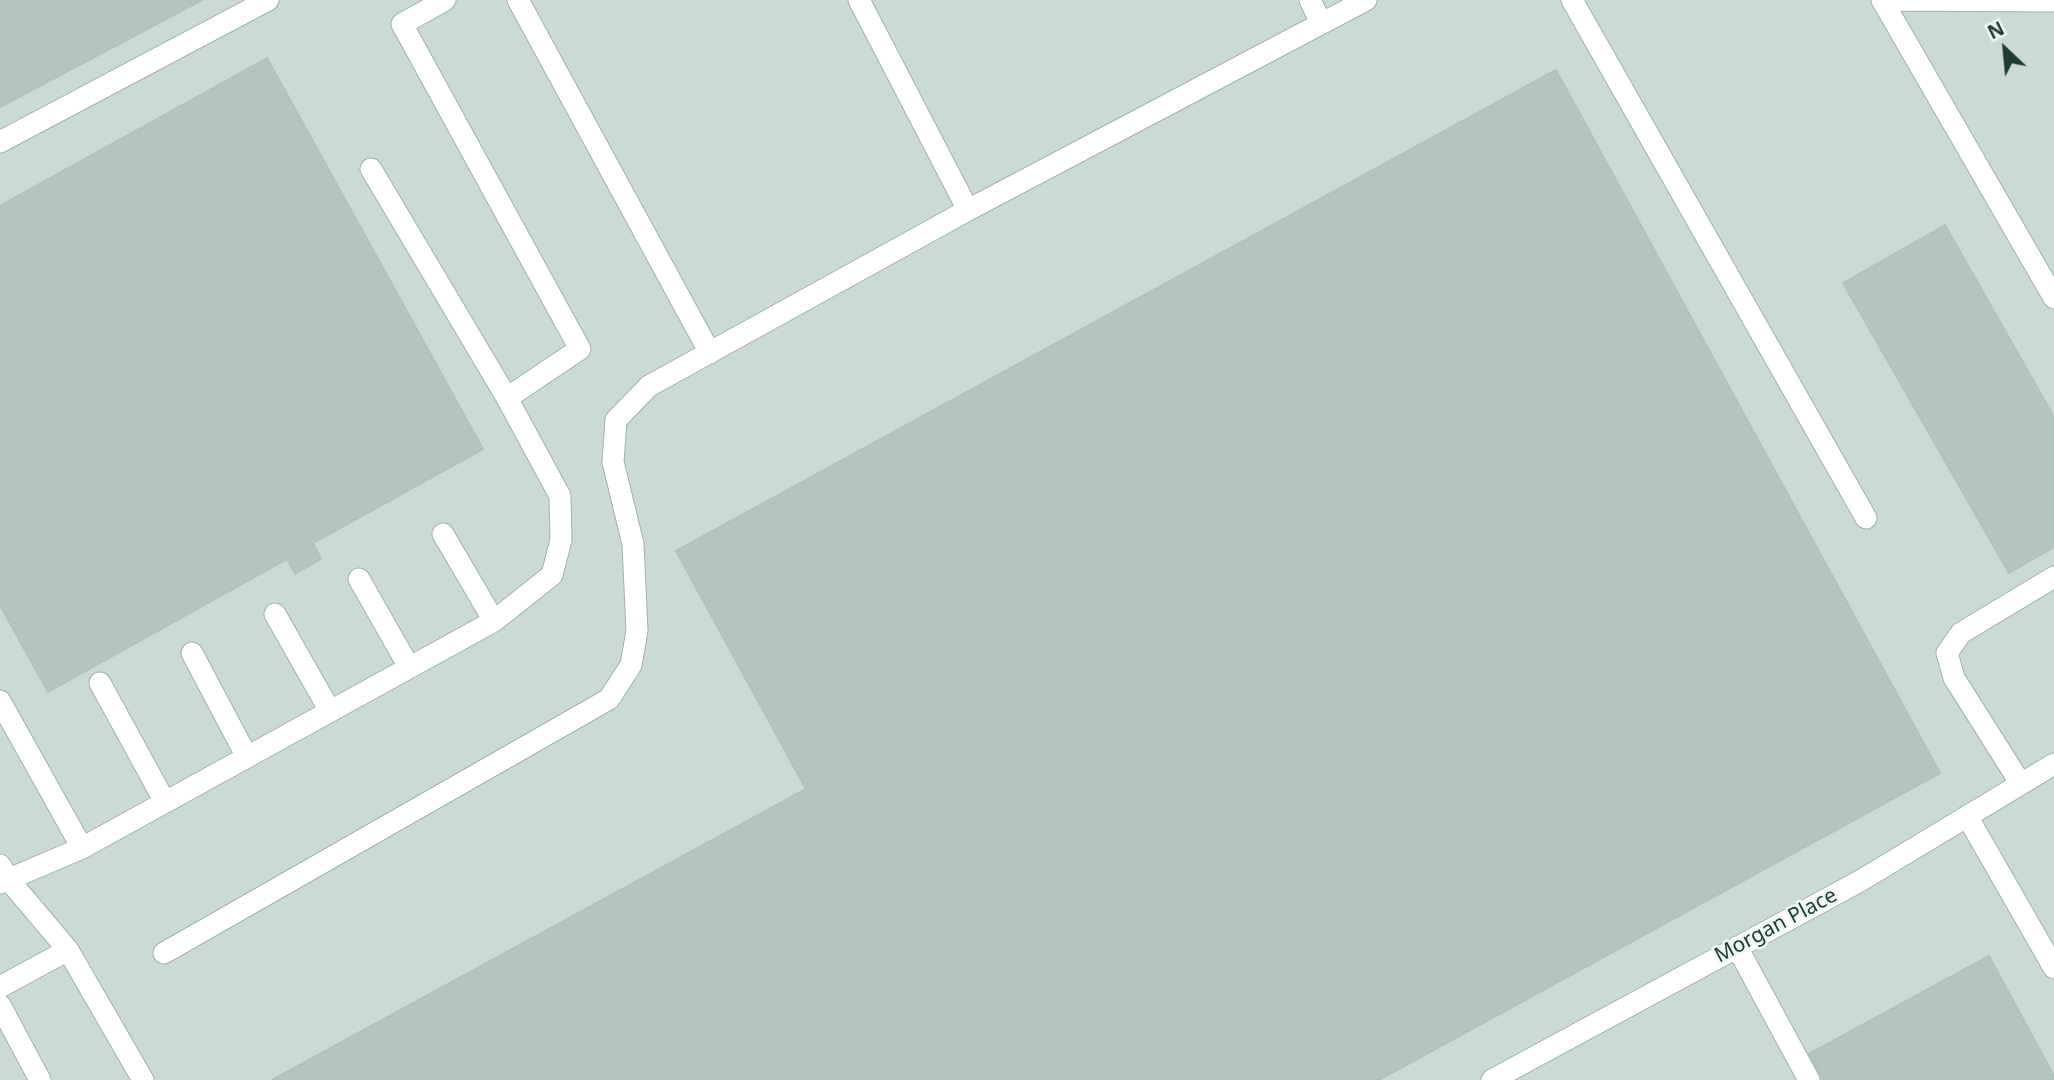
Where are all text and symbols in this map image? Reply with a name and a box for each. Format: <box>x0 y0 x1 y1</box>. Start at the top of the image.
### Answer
north arrow <box>1970 14 2040 84</box>
text: N <box>1983 15 2008 45</box>
street label: Morgan Place <box>1710 883 1842 969</box>

